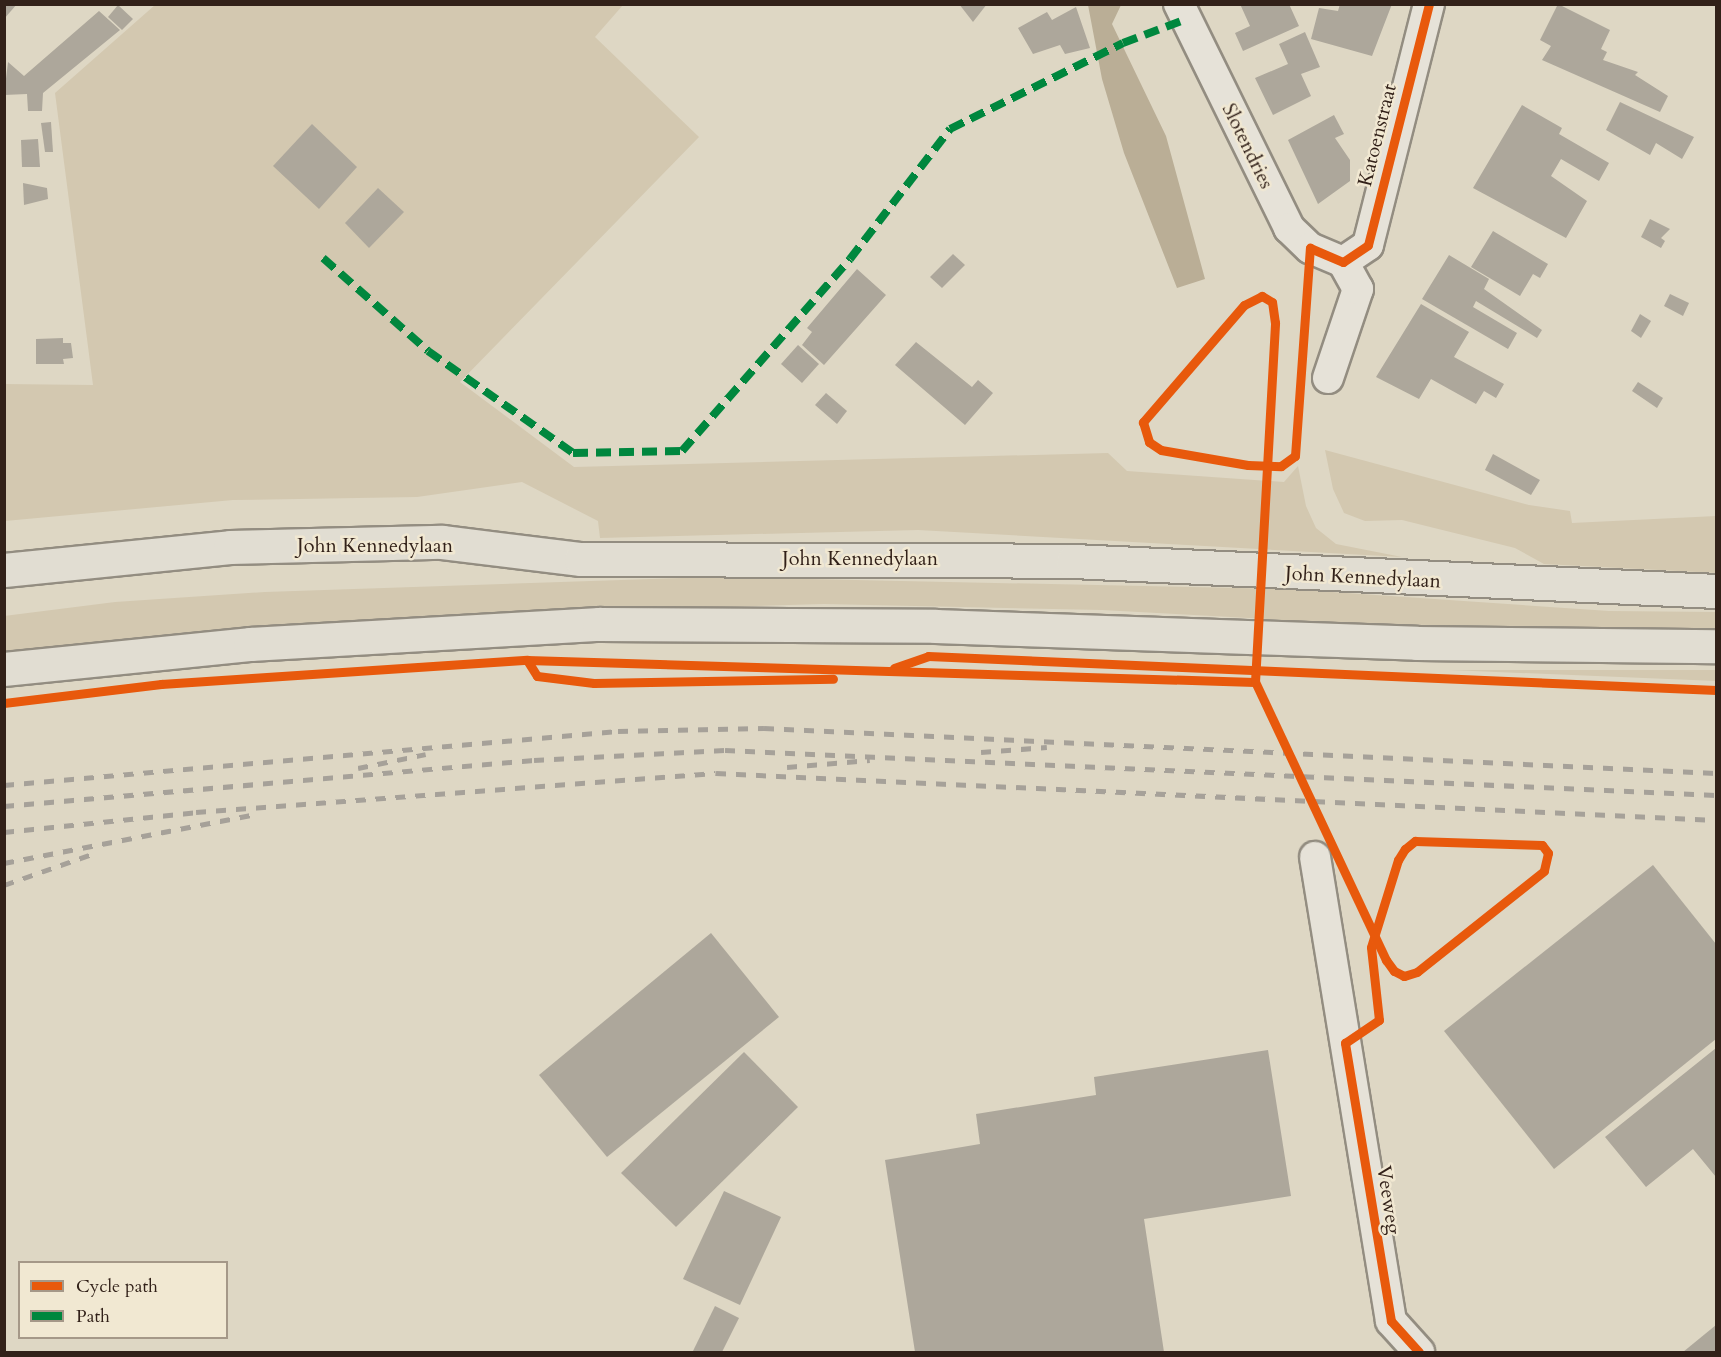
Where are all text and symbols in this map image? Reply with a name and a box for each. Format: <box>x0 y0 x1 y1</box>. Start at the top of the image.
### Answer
street label: Katoenstraat <box>1353 81 1401 189</box>
street label: Slotendries <box>1217 99 1279 193</box>
street label: John Kennedylaan <box>297 533 453 557</box>
street label: John Kennedylaan <box>782 546 938 570</box>
street label: John Kennedylaan <box>1284 561 1442 593</box>
street label: Veeweg <box>1372 1164 1406 1236</box>
legend <box>18 1261 228 1339</box>
text: Cycle path <box>76 1274 158 1299</box>
text: Path <box>76 1304 110 1329</box>

